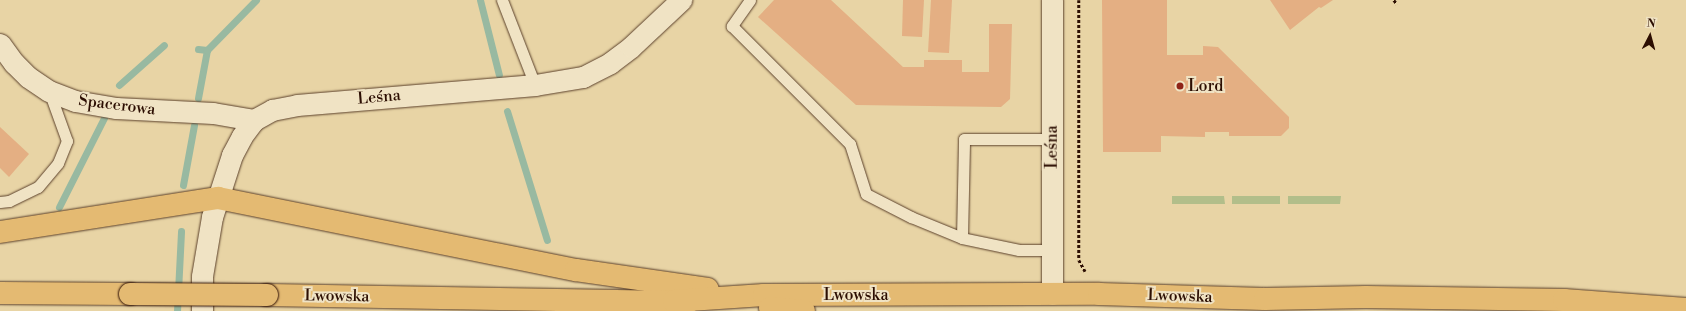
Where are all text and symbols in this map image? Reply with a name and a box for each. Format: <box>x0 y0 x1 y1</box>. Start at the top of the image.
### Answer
north arrow <box>1630 16 1670 56</box>
text: N <box>1646 17 1656 31</box>
place label: Lord <box>1188 76 1223 96</box>
marker: Lord <box>1175 81 1185 91</box>
street label: Leśna <box>357 86 401 108</box>
street label: Spacerowa <box>77 91 157 119</box>
street label: Leśna <box>1042 125 1062 169</box>
street label: Lwowska <box>823 285 889 305</box>
street label: Lwowska <box>1147 285 1213 307</box>
street label: Lwowska <box>304 286 370 306</box>

